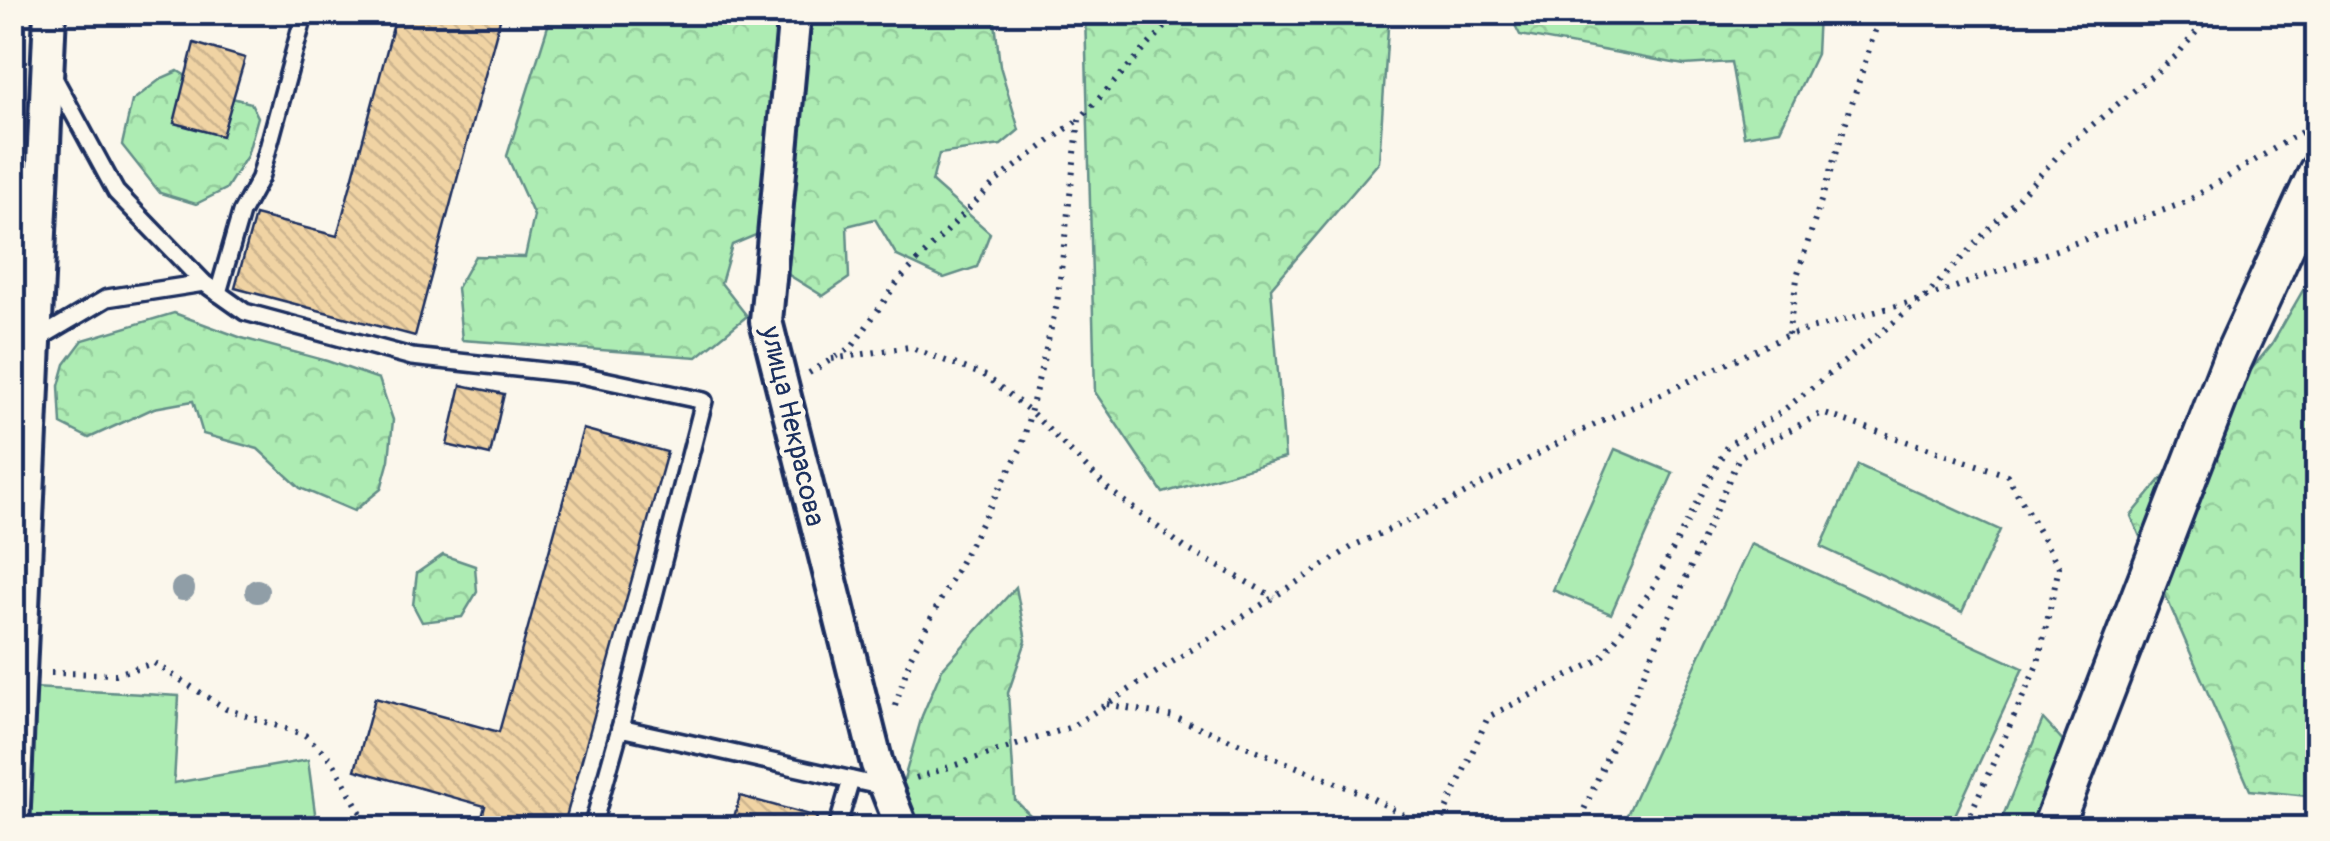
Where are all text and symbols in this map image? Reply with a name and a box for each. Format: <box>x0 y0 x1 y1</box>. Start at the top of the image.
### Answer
street label: улица Некрасова <box>752 322 833 530</box>

